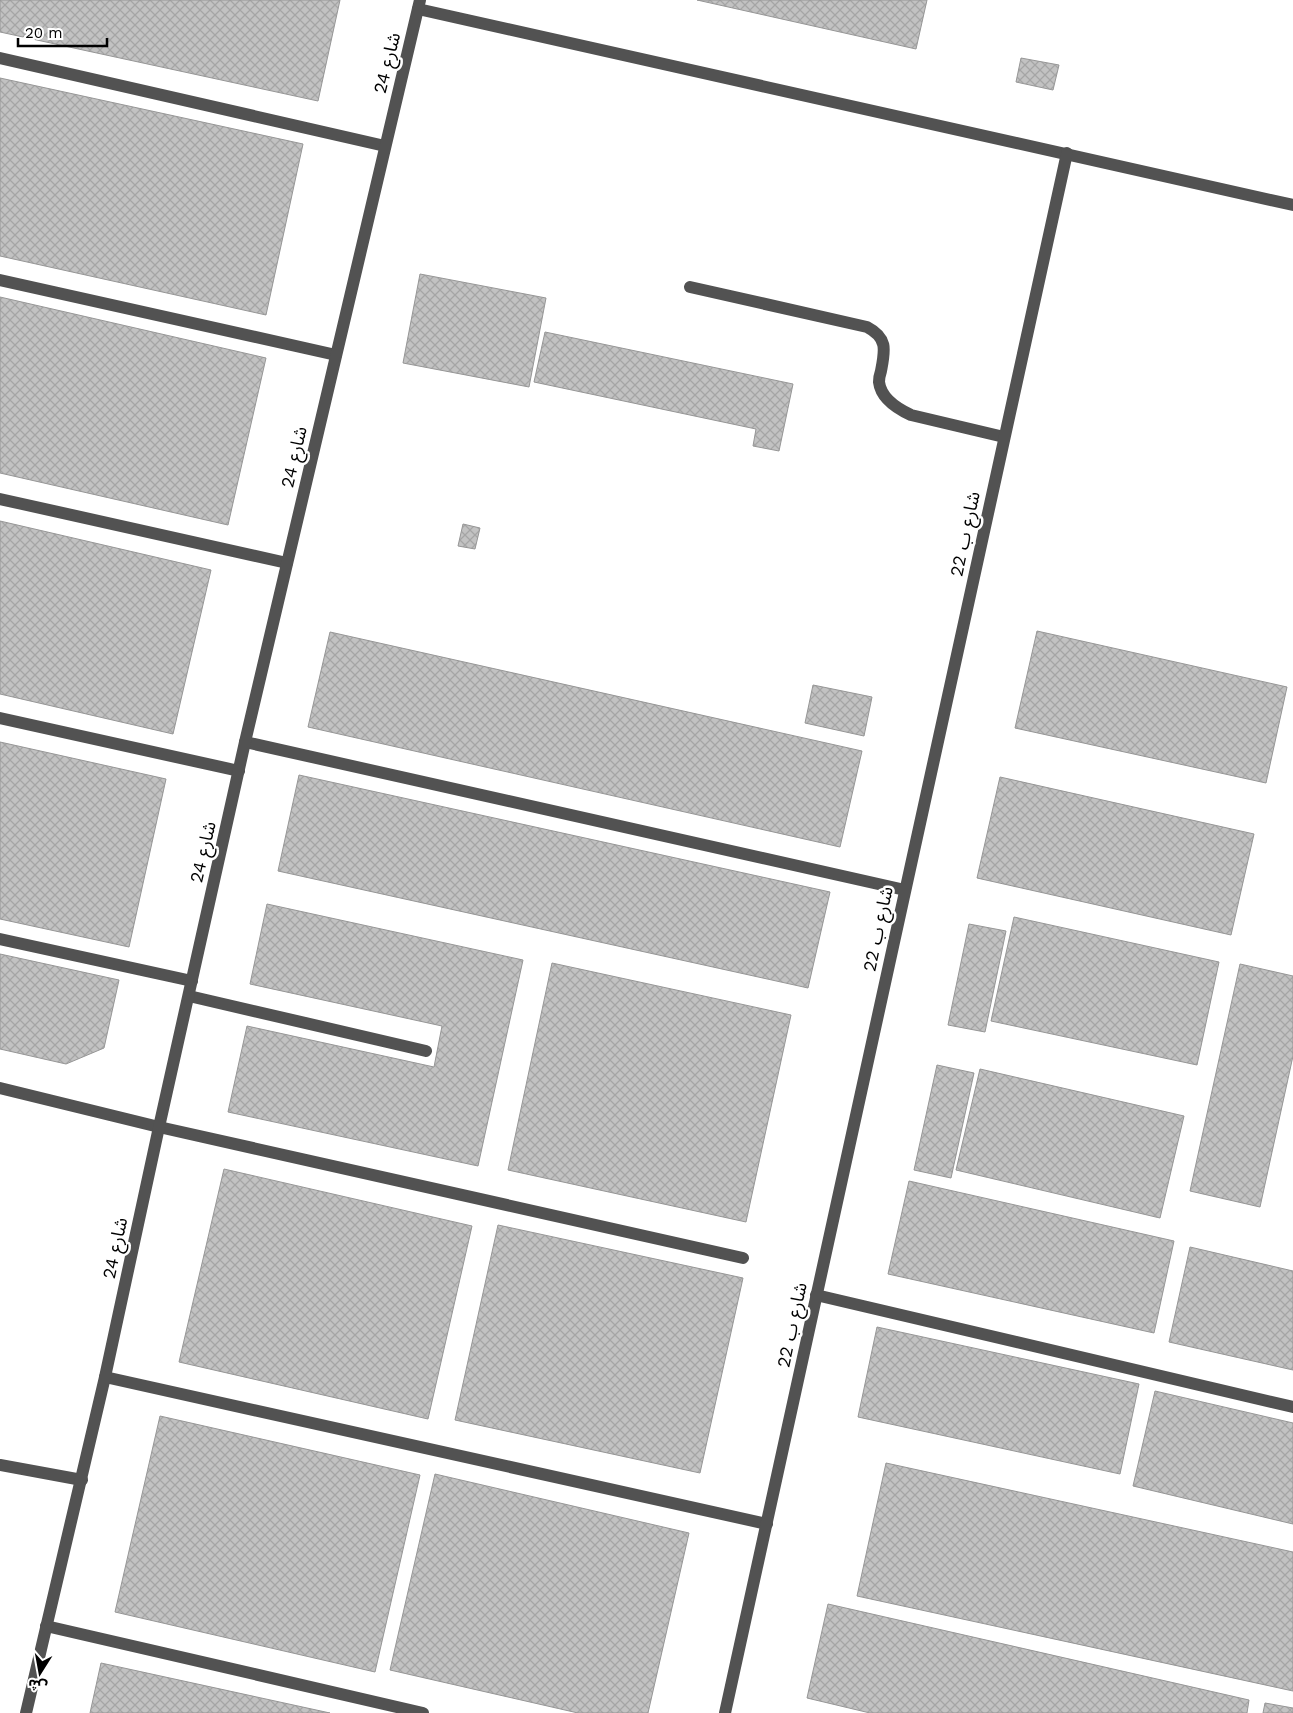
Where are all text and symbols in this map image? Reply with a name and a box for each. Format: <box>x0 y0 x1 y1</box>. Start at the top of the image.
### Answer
scale bar <box>18 15 106 47</box>
text: 20 m <box>25 24 63 42</box>
street label: شارع 24 <box>369 30 408 97</box>
street label: شارع 24 <box>276 424 315 490</box>
street label: شارع ب 22 <box>945 490 988 579</box>
street label: شارع 24 <box>185 819 224 885</box>
street label: شارع ب 22 <box>858 885 901 974</box>
street label: شارع 24 <box>98 1215 135 1281</box>
street label: شارع ب 22 <box>772 1281 815 1370</box>
north arrow <box>15 1648 65 1698</box>
text: ش <box>27 1676 48 1695</box>

